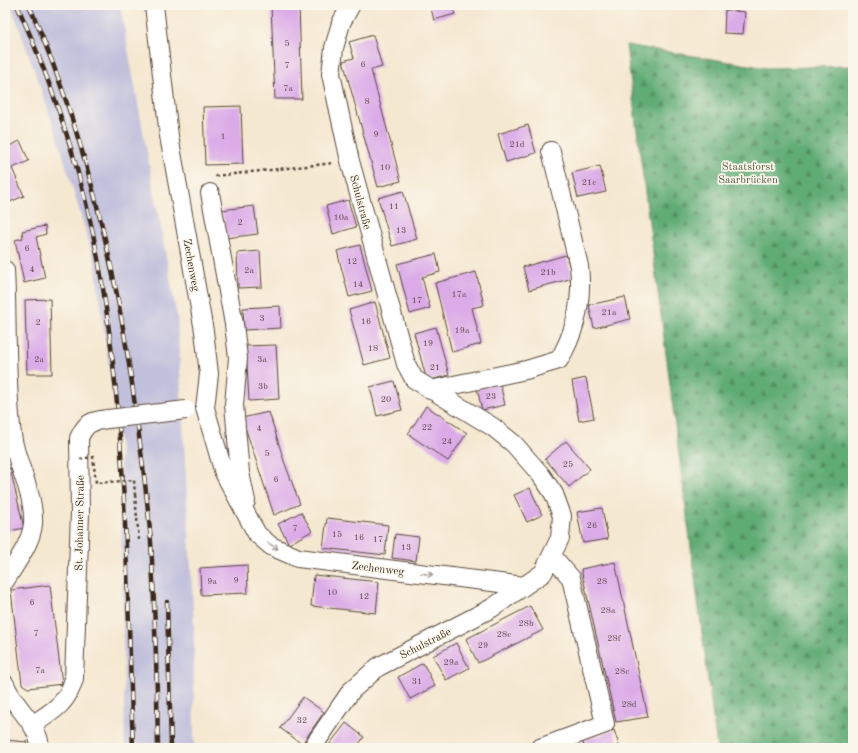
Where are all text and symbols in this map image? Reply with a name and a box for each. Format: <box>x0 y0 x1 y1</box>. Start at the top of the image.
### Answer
house number: 5 <box>284 39 290 48</box>
house number: 6 <box>360 60 366 69</box>
house number: 7 <box>284 61 290 70</box>
house number: 7a <box>283 84 293 93</box>
house number: 8 <box>364 97 370 106</box>
house number: 9 <box>373 130 379 139</box>
house number: 1 <box>220 132 226 141</box>
house number: 21d <box>509 140 525 149</box>
park label: Staatsforst Saarbrücken <box>718 162 778 186</box>
house number: 10 <box>380 163 390 172</box>
street label: Schulstraße <box>347 174 372 231</box>
house number: 21c <box>582 178 596 187</box>
house number: 11 <box>389 202 399 211</box>
house number: 10a <box>334 213 349 222</box>
house number: 2 <box>237 218 243 227</box>
house number: 13 <box>396 226 406 235</box>
street label: Zechenweg <box>181 238 201 292</box>
house number: 6 <box>24 244 30 253</box>
house number: 12 <box>347 257 357 266</box>
house number: 4 <box>29 265 35 274</box>
house number: 2a <box>244 266 254 275</box>
house number: 21b <box>540 268 556 277</box>
house number: 14 <box>353 280 363 289</box>
house number: 17a <box>452 290 467 299</box>
house number: 17 <box>412 296 422 305</box>
house number: 21a <box>602 308 617 317</box>
house number: 3 <box>259 314 265 323</box>
house number: 16 <box>361 317 371 326</box>
house number: 2 <box>35 318 41 327</box>
house number: 19a <box>455 326 470 335</box>
house number: 19 <box>423 339 433 348</box>
house number: 18 <box>368 344 378 353</box>
house number: 2a <box>34 355 44 364</box>
house number: 3a <box>257 355 267 364</box>
house number: 21 <box>430 363 440 372</box>
house number: 3b <box>258 382 268 391</box>
house number: 23 <box>486 392 496 401</box>
house number: 20 <box>381 395 391 404</box>
house number: 22 <box>422 423 432 432</box>
house number: 4 <box>256 424 262 433</box>
house number: 24 <box>442 437 452 446</box>
house number: 5 <box>264 449 270 458</box>
house number: 25 <box>563 460 573 469</box>
street label: St. Johanner Straße <box>74 475 87 571</box>
house number: 6 <box>273 475 279 484</box>
house number: 26 <box>587 521 597 530</box>
house number: 7 <box>292 524 298 533</box>
house number: 15 <box>332 530 342 539</box>
house number: 16 <box>354 533 364 542</box>
house number: 17 <box>373 535 383 544</box>
one-way arrow <box>267 543 279 551</box>
house number: 13 <box>401 543 411 552</box>
street label: Zechenweg <box>351 561 405 578</box>
one-way arrow <box>420 570 433 578</box>
house number: 9 <box>233 576 239 585</box>
house number: 9a <box>207 577 217 586</box>
house number: 28 <box>597 577 607 586</box>
house number: 10 <box>327 588 337 597</box>
house number: 12 <box>359 592 369 601</box>
house number: 6 <box>29 598 35 607</box>
house number: 28a <box>601 606 616 615</box>
house number: 28b <box>518 619 534 628</box>
street label: Schulstraße <box>398 627 453 662</box>
house number: 7 <box>33 629 39 638</box>
house number: 28c <box>497 630 511 639</box>
house number: 28f <box>607 634 622 643</box>
house number: 29 <box>478 641 488 650</box>
house number: 29a <box>444 658 459 667</box>
house number: 7a <box>35 666 45 675</box>
house number: 28e <box>615 667 629 676</box>
house number: 31 <box>412 677 422 686</box>
house number: 28d <box>621 700 637 709</box>
house number: 32 <box>297 716 307 725</box>

